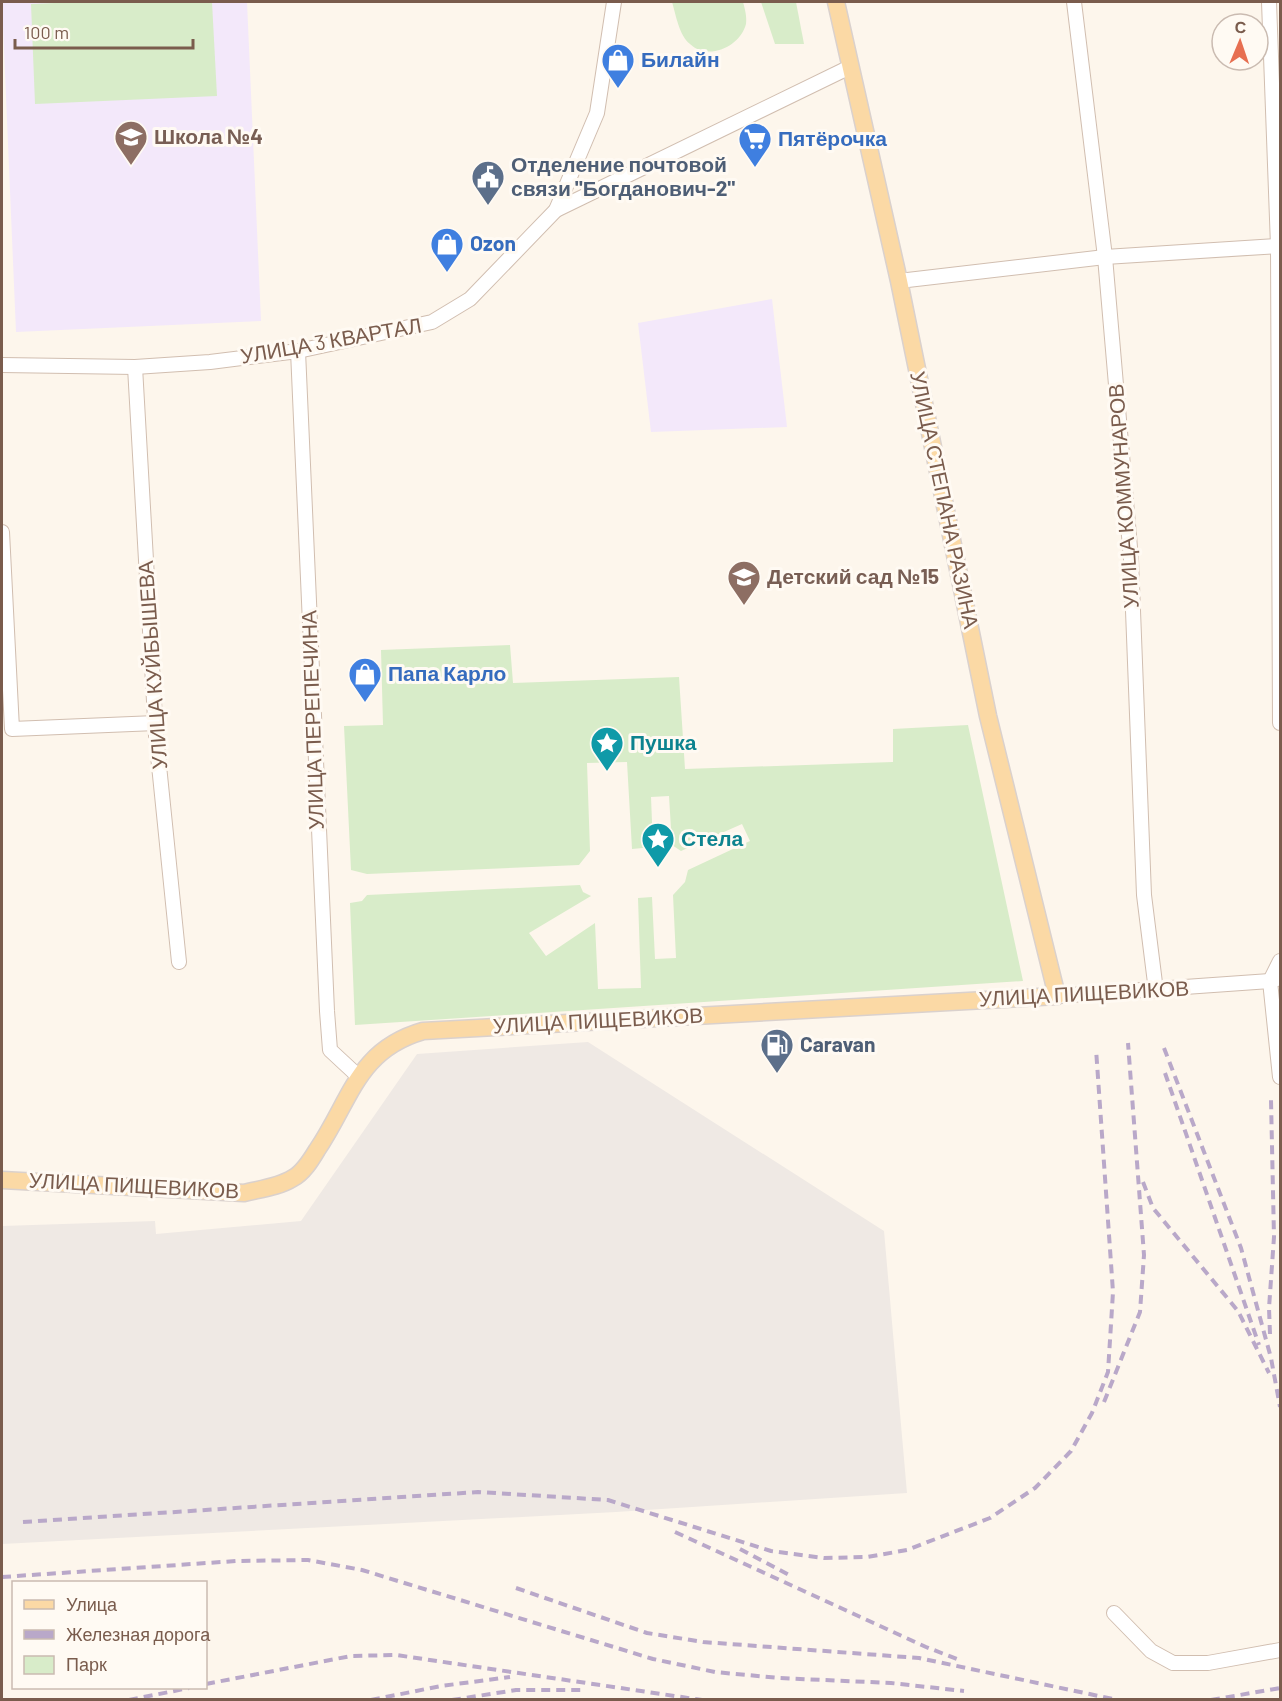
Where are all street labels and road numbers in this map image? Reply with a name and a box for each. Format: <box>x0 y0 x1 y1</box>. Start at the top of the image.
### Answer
street label: УЛИЦА 3 КВАРТАЛ <box>238 311 423 368</box>
street label: УЛИЦА СТЕПАНА РАЗИНА <box>906 369 985 631</box>
street label: УЛИЦА КОММУНАРОВ <box>1102 383 1143 609</box>
street label: УЛИЦА КУЙБЫШЕВА <box>132 560 171 770</box>
street label: УЛИЦА ПЕРЕПЕЧИНА <box>295 610 328 830</box>
street label: УЛИЦА ПИЩЕВИКОВ <box>978 975 1190 1010</box>
street label: УЛИЦА ПИЩЕВИКОВ <box>492 1002 704 1037</box>
street label: УЛИЦА ПИЩЕВИКОВ <box>28 1167 240 1202</box>

